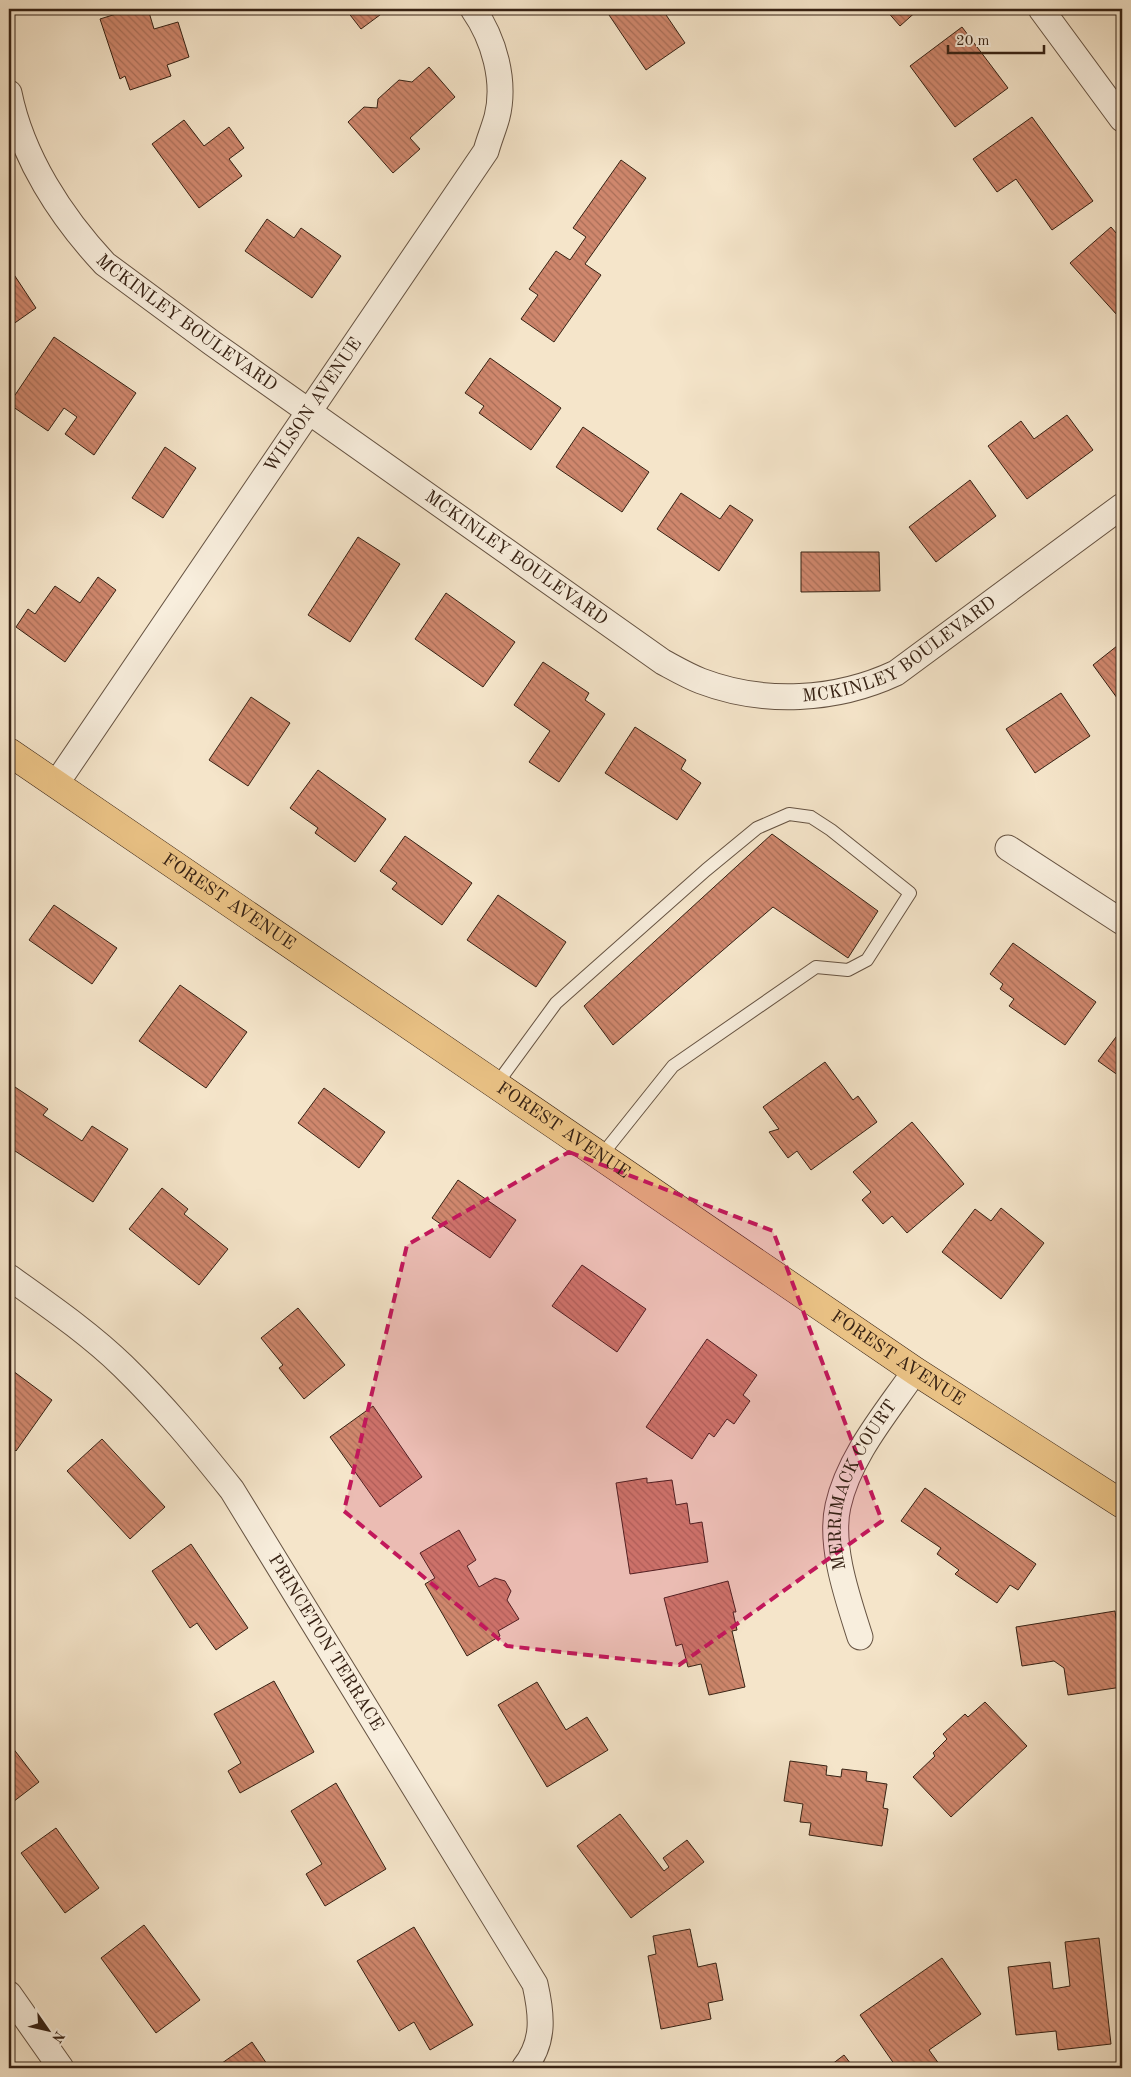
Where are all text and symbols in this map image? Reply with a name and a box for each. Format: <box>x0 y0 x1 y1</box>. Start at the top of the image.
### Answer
scale bar <box>948 22 1045 54</box>
text: 20 m <box>956 34 990 49</box>
street label: MCKINLEY BOULEVARD <box>92 251 280 395</box>
street label: WILSON AVENUE <box>261 335 365 476</box>
street label: MCKINLEY BOULEVARD <box>421 487 611 629</box>
street label: MCKINLEY BOULEVARD <box>801 593 999 705</box>
street label: FOREST AVENUE <box>159 850 298 954</box>
street label: FOREST AVENUE <box>493 1079 633 1182</box>
street label: FOREST AVENUE <box>828 1307 968 1409</box>
street label: MERRIMACK COURT <box>827 1397 900 1572</box>
street label: PRINCETON TERRACE <box>265 1551 386 1734</box>
north arrow <box>22 2004 72 2054</box>
text: N <box>49 2028 67 2045</box>

